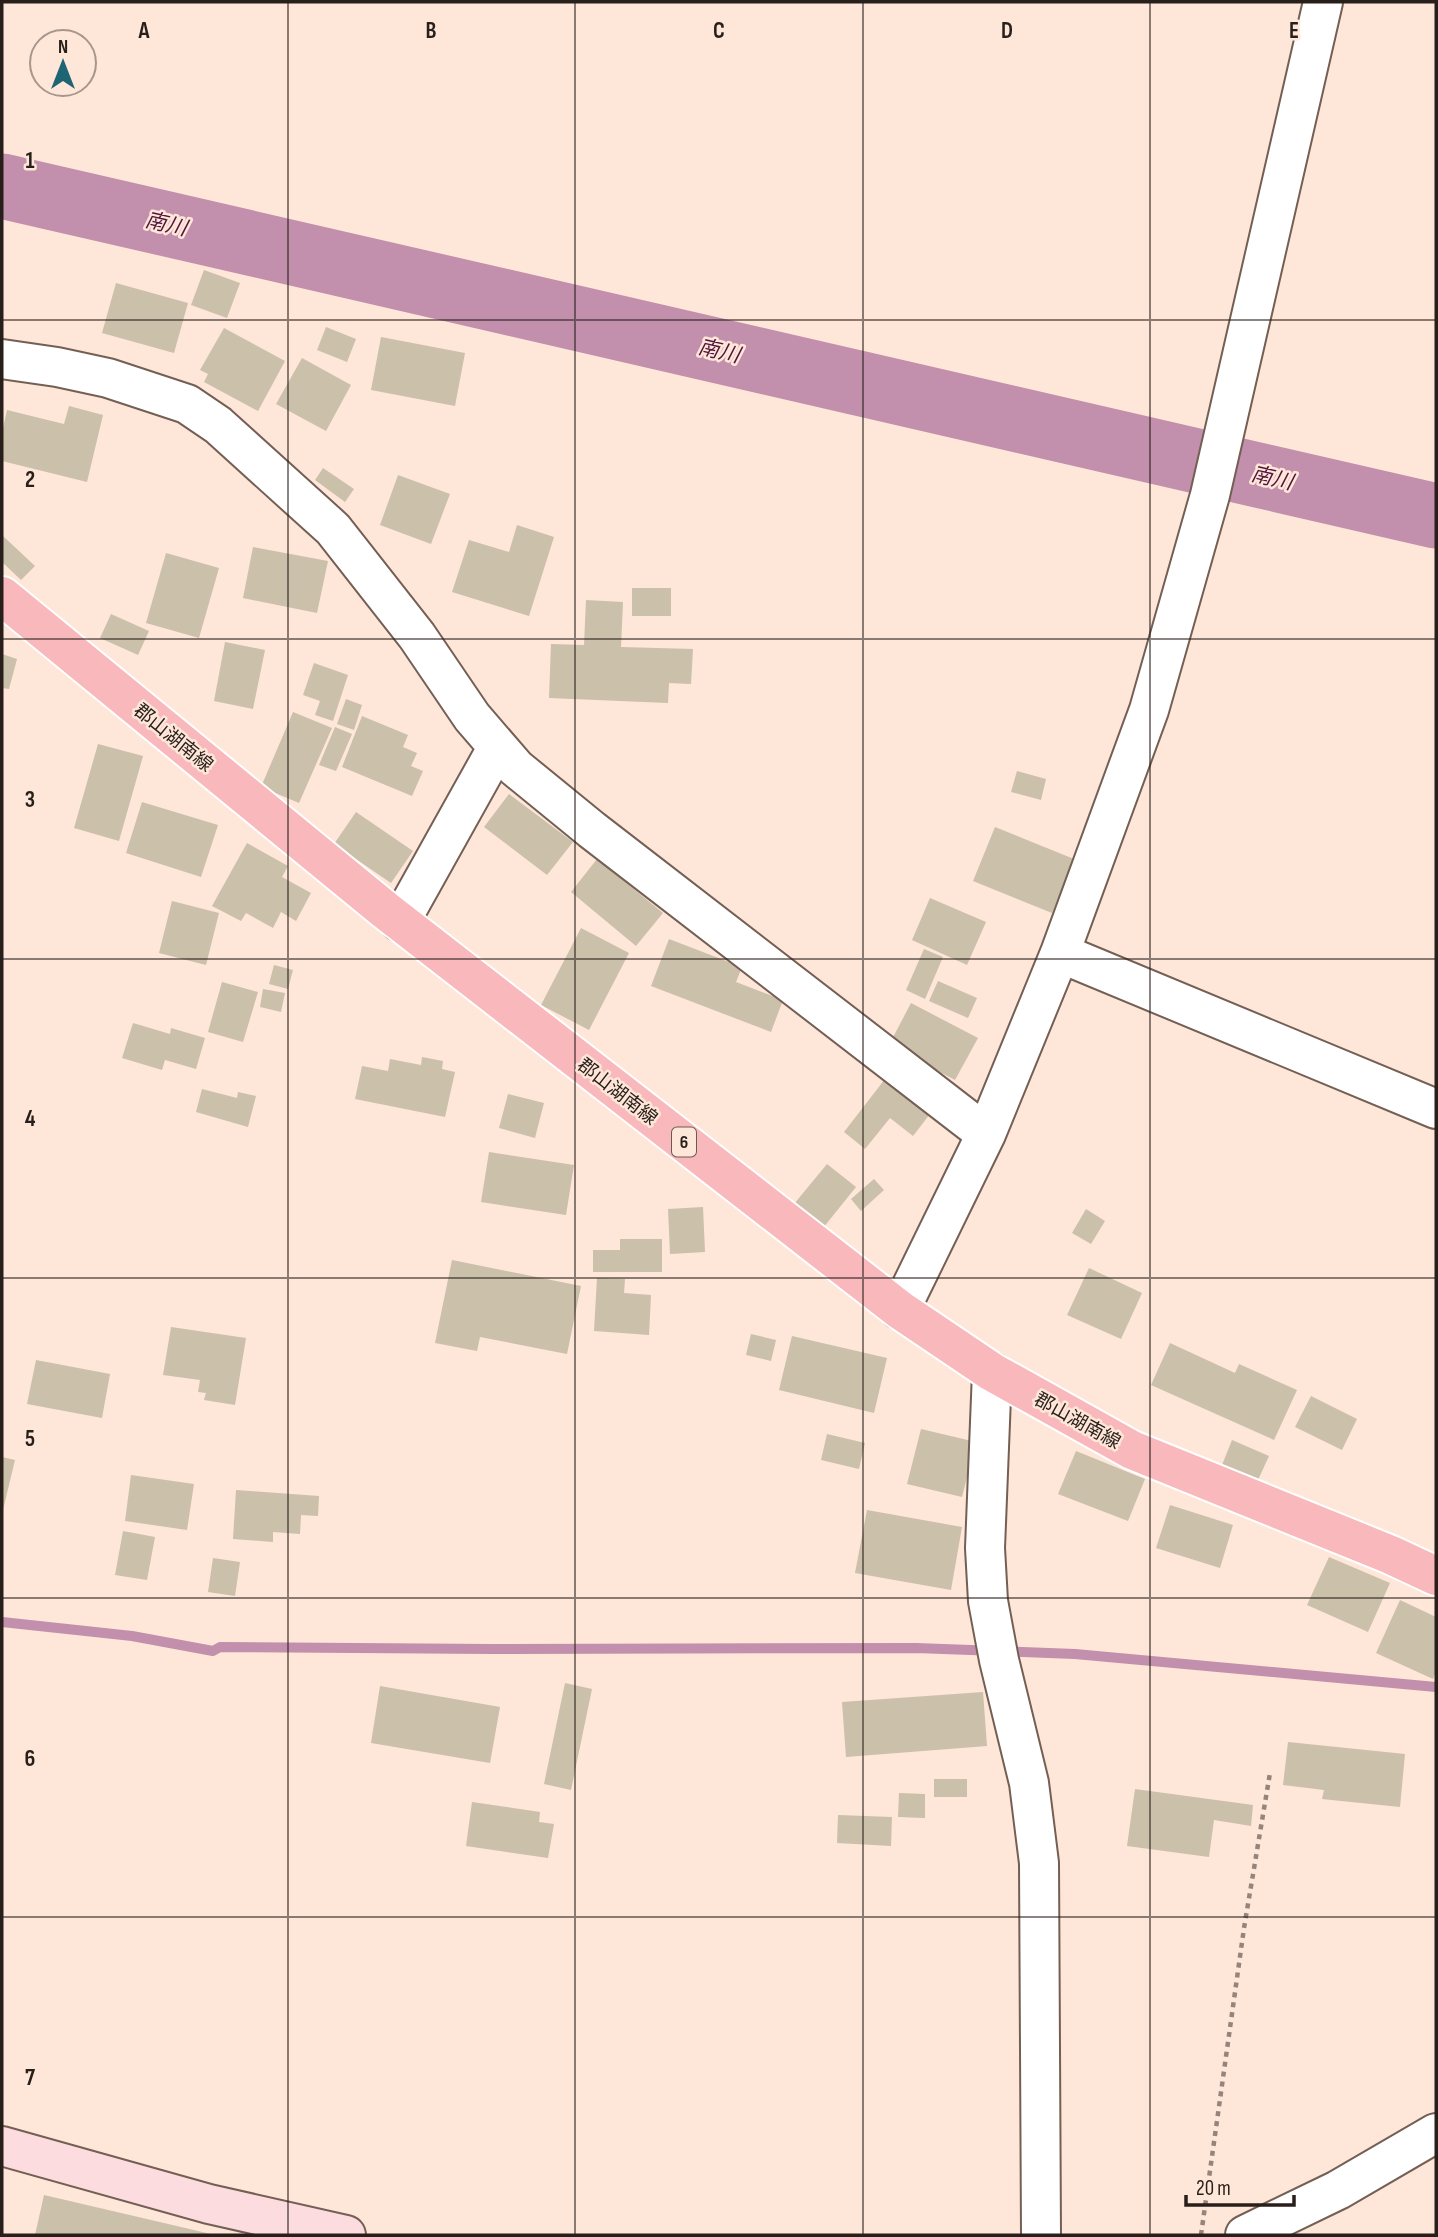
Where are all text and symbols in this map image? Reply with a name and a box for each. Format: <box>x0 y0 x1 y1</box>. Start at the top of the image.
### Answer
text: A <box>138 17 151 45</box>
text: B <box>426 17 437 45</box>
text: C <box>713 17 725 45</box>
text: D <box>1001 17 1013 45</box>
text: E <box>1289 17 1299 45</box>
north arrow <box>28 28 98 98</box>
text: N <box>58 36 68 59</box>
text: 1 <box>25 147 35 175</box>
water label: 南川 <box>143 208 191 242</box>
water label: 南川 <box>696 335 744 369</box>
water label: 南川 <box>1249 462 1297 496</box>
text: 2 <box>25 466 35 494</box>
street label: 郡山湖南線 <box>129 699 217 777</box>
text: 3 <box>25 786 35 814</box>
street label: 郡山湖南線 <box>573 1054 662 1130</box>
text: 4 <box>25 1105 36 1133</box>
road number: 6 <box>672 1128 696 1156</box>
street label: 郡山湖南線 <box>1030 1388 1124 1454</box>
text: 5 <box>25 1425 35 1453</box>
text: 6 <box>25 1745 35 1773</box>
text: 7 <box>25 2064 35 2092</box>
scale bar <box>1186 2164 1294 2208</box>
text: 20 m <box>1196 2176 1231 2201</box>

